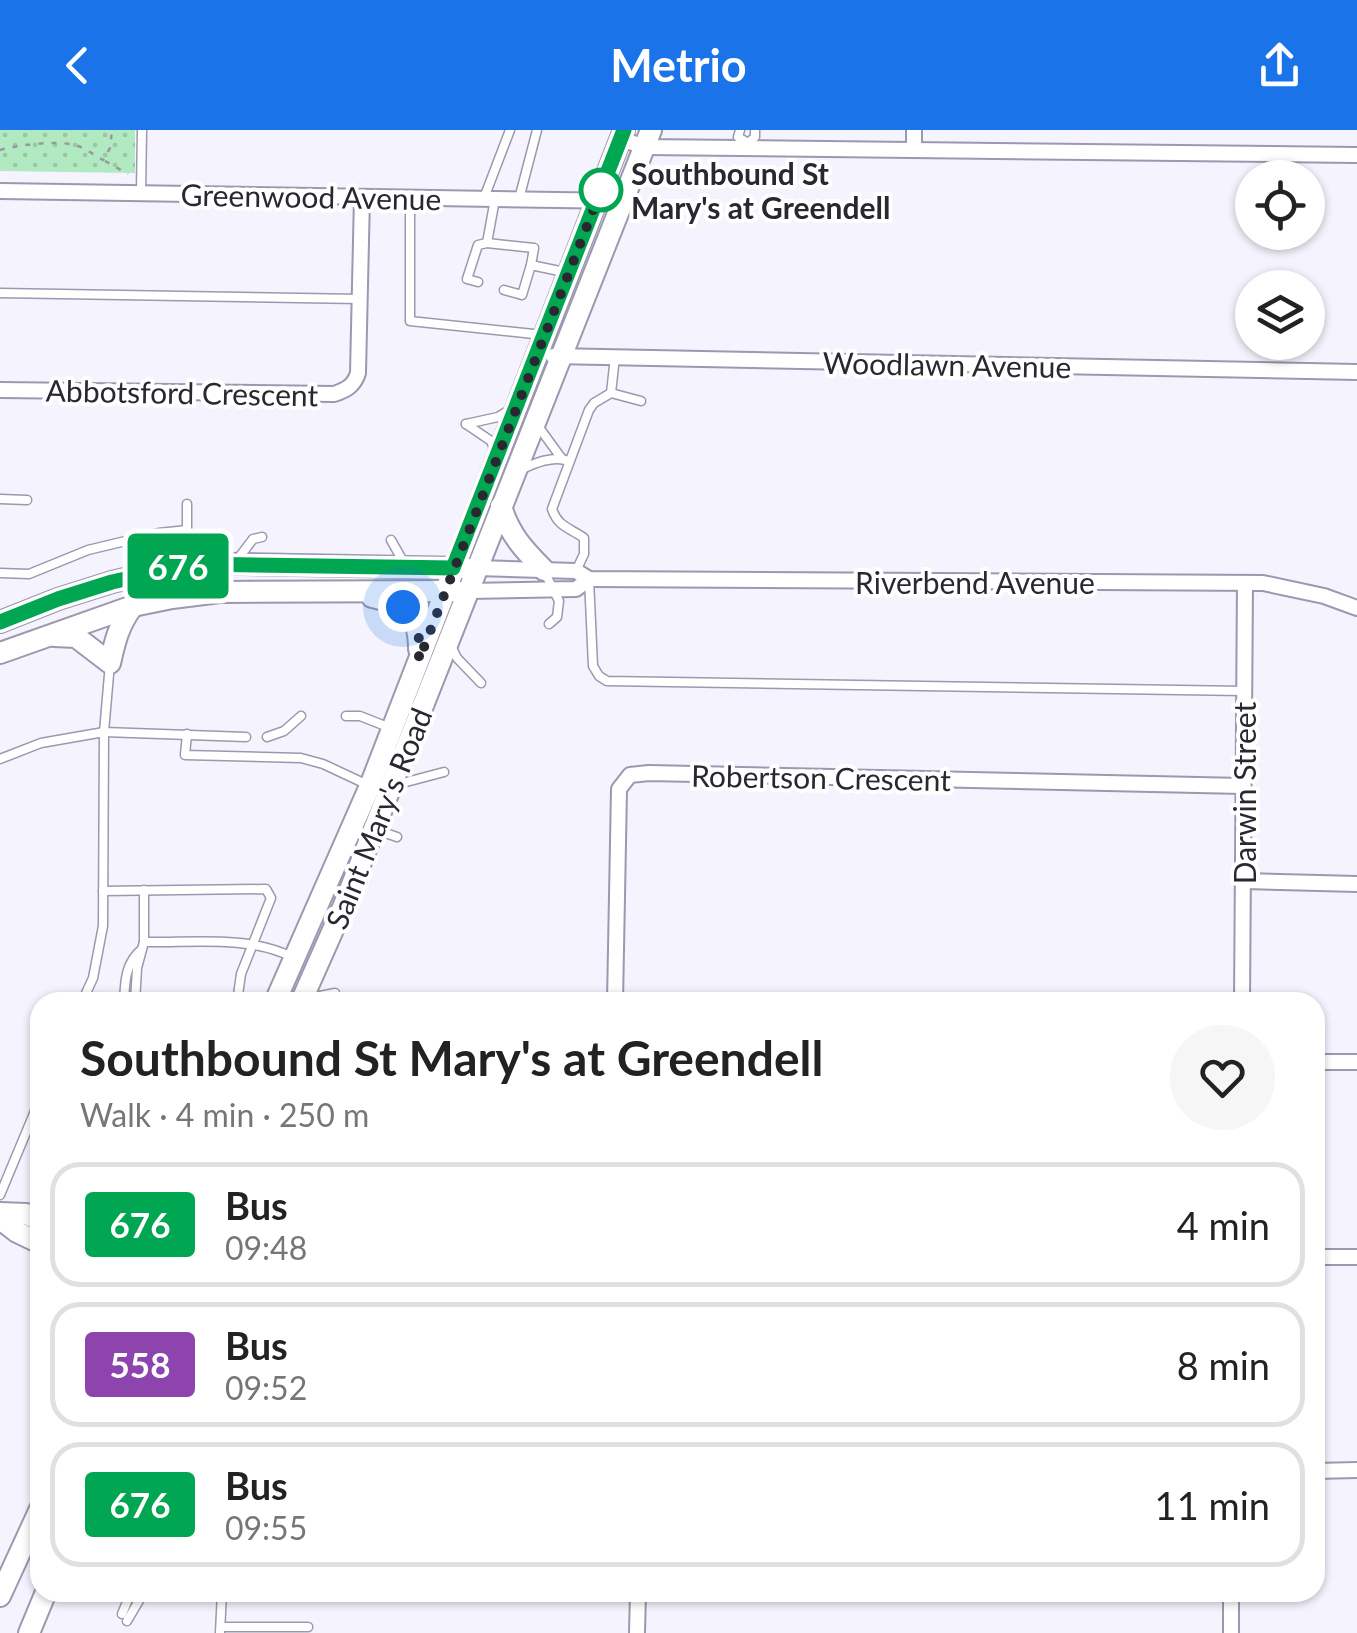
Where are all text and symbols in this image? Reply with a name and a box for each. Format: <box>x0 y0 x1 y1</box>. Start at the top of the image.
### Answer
icon: back <box>50 38 105 93</box>
text: Metrio <box>610 38 747 92</box>
icon: share <box>1252 38 1307 93</box>
place label: Southbound St Mary's at Greendell <box>631 155 890 225</box>
map controls <box>1235 160 1325 360</box>
button: locate <box>1235 160 1325 250</box>
marker: Southbound St Mary's at Greendell <box>580 169 622 211</box>
street label: Greenwood Avenue <box>180 176 442 216</box>
button: layers <box>1235 270 1325 360</box>
street label: Woodlawn Avenue <box>823 344 1071 384</box>
street label: Abbotsford Crescent <box>45 372 319 412</box>
line badge: 676 <box>120 534 236 598</box>
text: 676 <box>148 545 208 587</box>
street label: Riverbend Avenue <box>855 564 1095 600</box>
your location <box>378 582 428 632</box>
street label: Saint Mary's Road <box>317 702 439 934</box>
street label: Darwin Street <box>1226 702 1262 884</box>
street label: Robertson Crescent <box>691 757 951 797</box>
button: heart <box>1170 1025 1275 1130</box>
text: Southbound St Mary's at Greendell <box>80 1029 823 1086</box>
text: Walk · 4 min · 250 m <box>80 1095 369 1134</box>
text: Bus <box>225 1182 288 1228</box>
text: 4 min <box>1177 1202 1270 1248</box>
text: 676 <box>110 1203 170 1245</box>
text: 09:48 <box>225 1228 307 1267</box>
text: Bus <box>225 1322 288 1368</box>
text: 8 min <box>1177 1342 1270 1388</box>
text: 558 <box>110 1343 170 1385</box>
text: 09:52 <box>225 1368 307 1407</box>
text: Bus <box>225 1462 288 1508</box>
text: 11 min <box>1155 1482 1270 1528</box>
text: 676 <box>110 1483 170 1525</box>
text: 09:55 <box>225 1508 307 1547</box>

